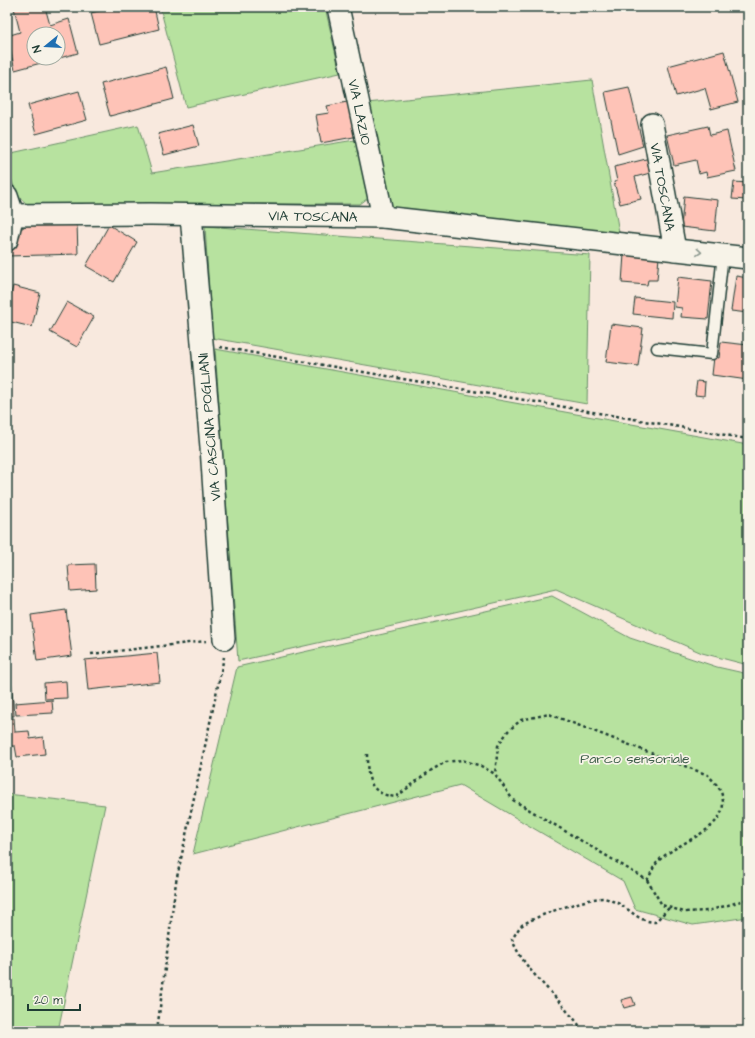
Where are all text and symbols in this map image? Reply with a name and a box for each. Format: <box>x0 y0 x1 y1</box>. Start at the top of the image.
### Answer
north arrow <box>26 26 66 66</box>
text: N <box>29 43 45 55</box>
street label: VIA LAZIO <box>342 78 376 147</box>
street label: VIA TOSCANA <box>644 142 680 233</box>
street label: VIA TOSCANA <box>268 206 358 228</box>
one-way arrow <box>696 248 702 257</box>
street label: VIA CASCINA POGLIANI <box>194 352 226 502</box>
park label: Parco sensoriale <box>580 749 690 769</box>
scale bar <box>28 986 80 1012</box>
text: 20 m <box>34 992 63 1009</box>

